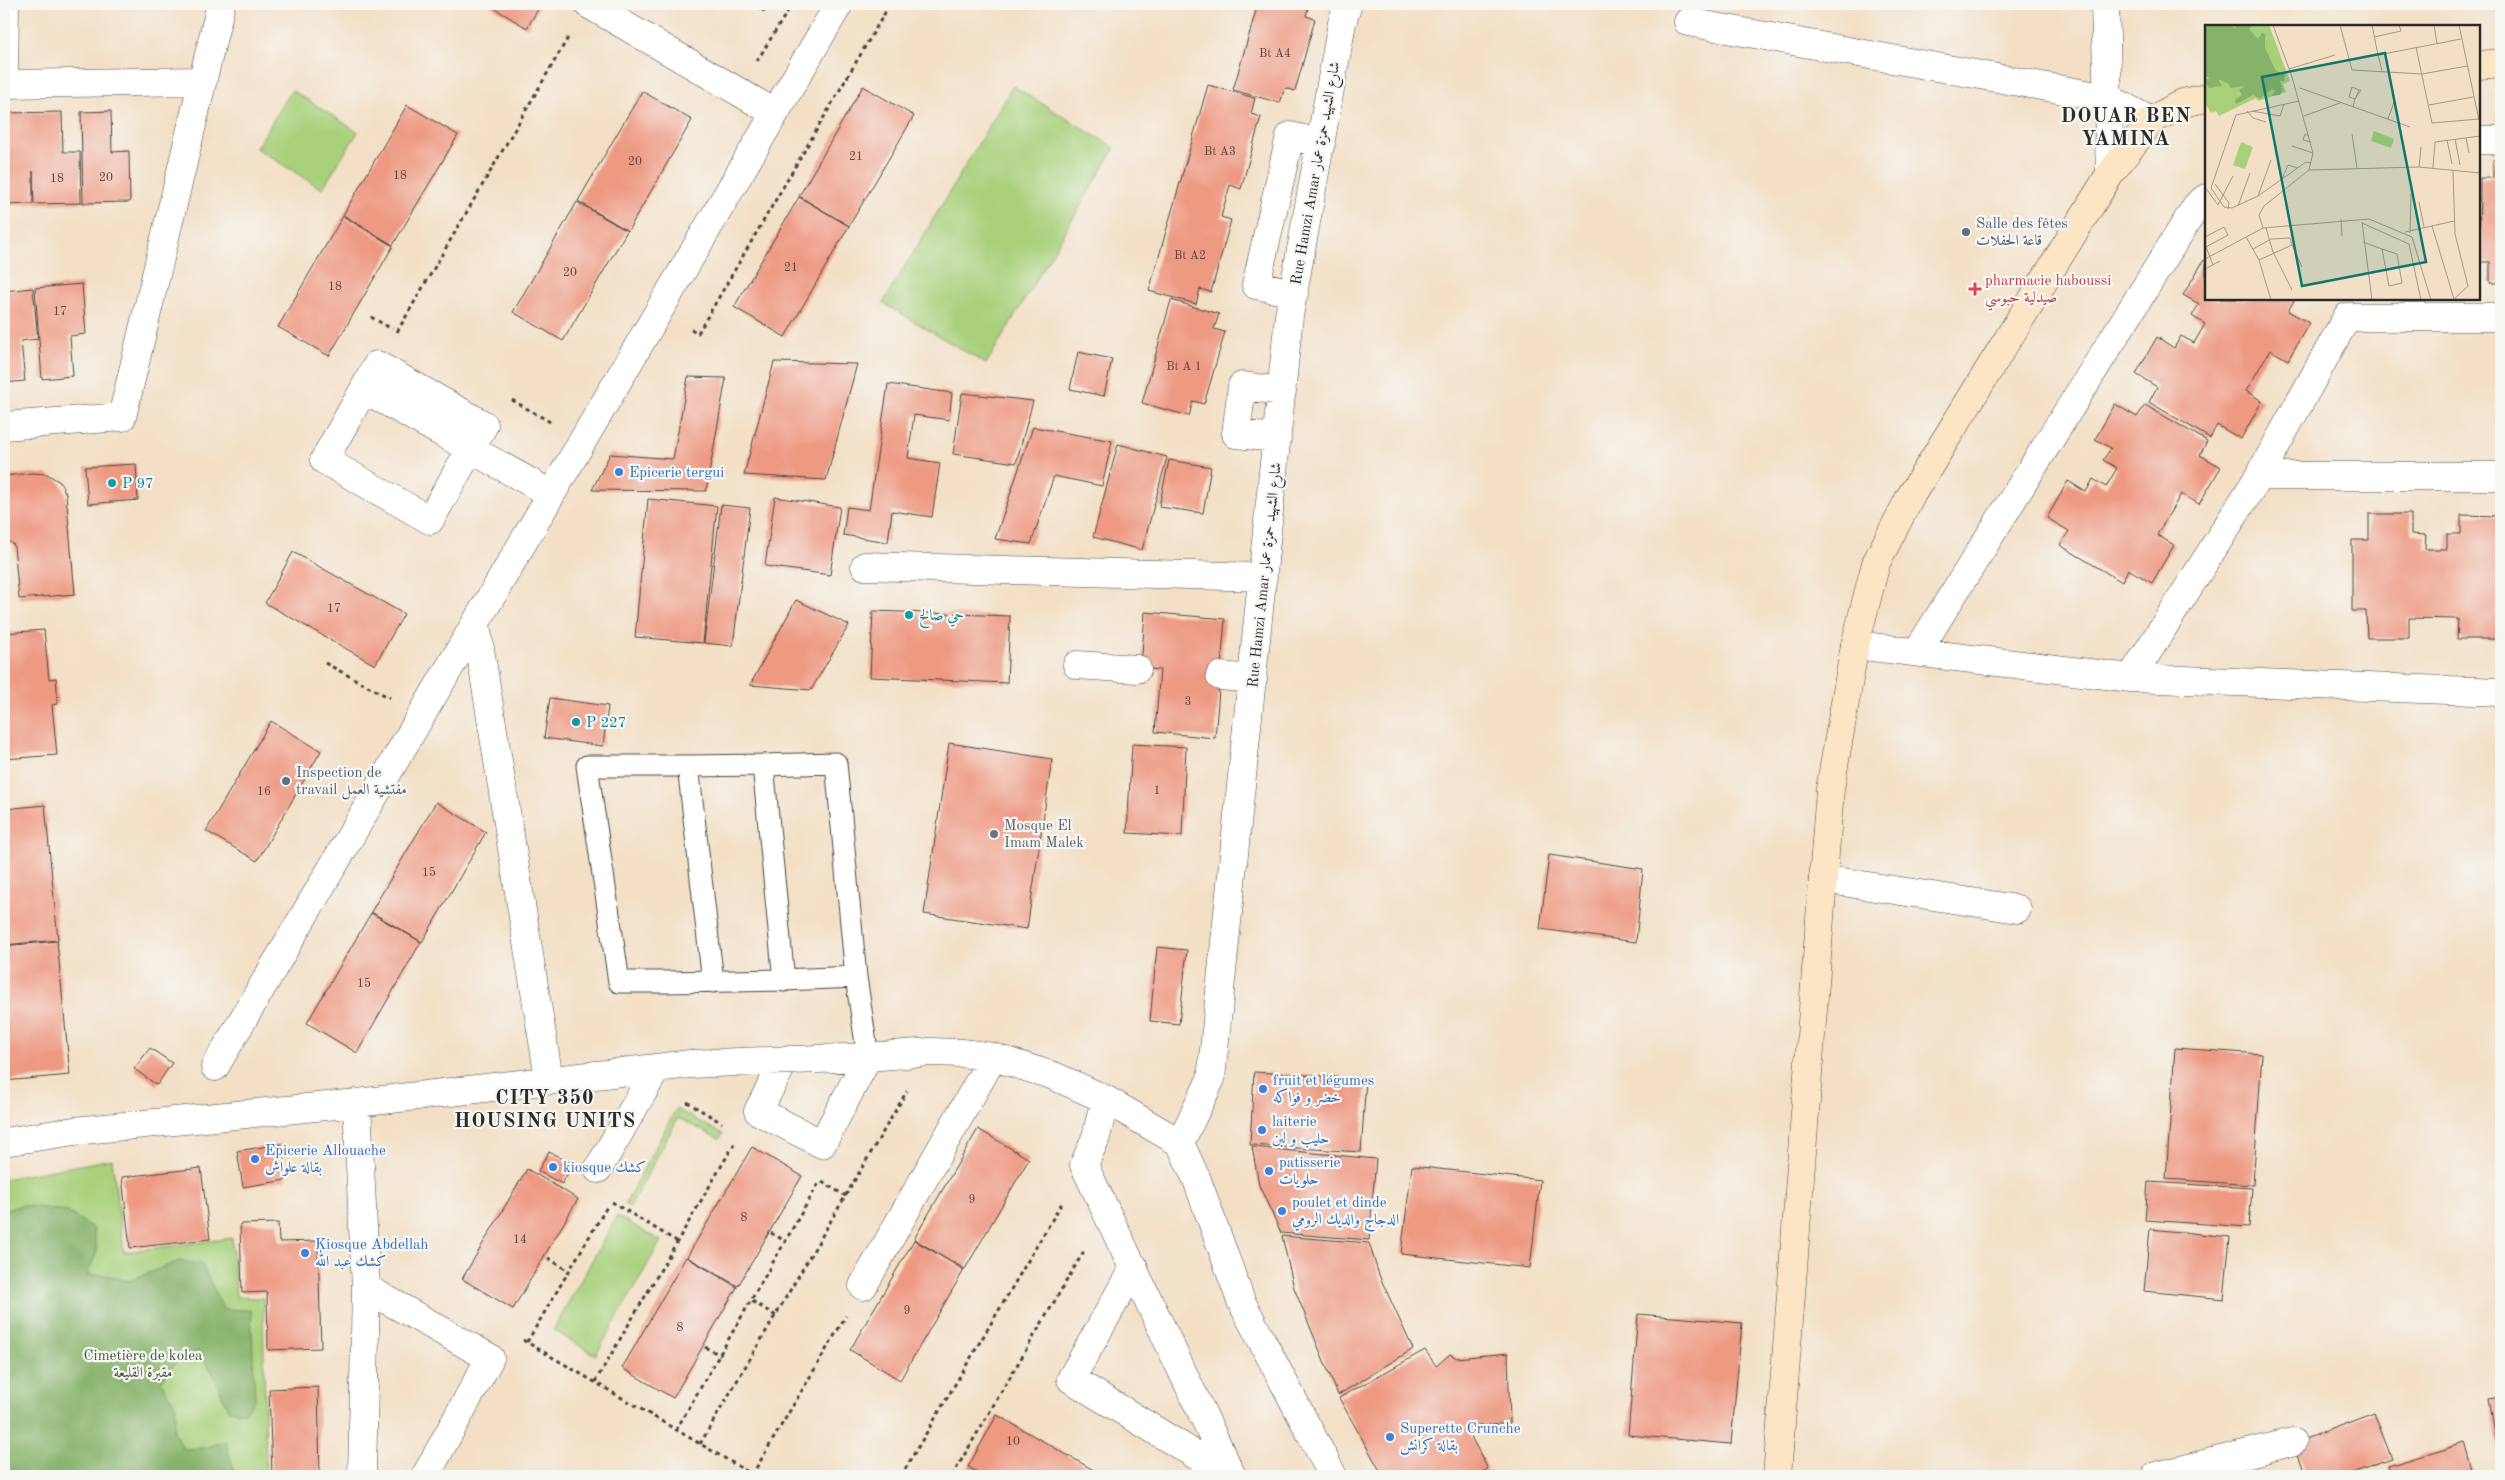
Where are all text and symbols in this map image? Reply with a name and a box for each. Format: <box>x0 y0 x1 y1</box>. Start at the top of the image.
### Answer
inset map <box>2205 25 2480 300</box>
house number: Bt A4 <box>1259 48 1291 60</box>
street label: Rue Hamzi Amar شارع الشهيد حمزة عمار <box>1289 60 1347 287</box>
district label: DOUAR BEN YAMINA <box>2061 107 2191 150</box>
house number: Bt A3 <box>1204 146 1236 158</box>
house number: 21 <box>849 151 863 163</box>
house number: 20 <box>628 156 642 168</box>
house number: 18 <box>393 170 407 182</box>
house number: 20 <box>99 172 113 184</box>
house number: 18 <box>50 173 64 185</box>
place label: Salle des fêtes قاعة الحفلات <box>1976 217 2068 249</box>
marker: Salle des fêtes قاعة الحفلات <box>1960 226 1972 238</box>
house number: Bt A2 <box>1174 250 1206 262</box>
house number: 21 <box>784 262 798 274</box>
house number: 20 <box>563 267 577 279</box>
place label: pharmacie haboussi صيدلية حبوسي <box>1985 274 2111 311</box>
house number: 18 <box>328 281 342 293</box>
marker: pharmacie haboussi صيدلية حبوسي <box>1969 283 1981 295</box>
house number: 17 <box>53 306 67 318</box>
house number: Bt A 1 <box>1166 361 1202 373</box>
street label: Rue Hamzi Amar شارع الشهيد حمزة عمار <box>1246 462 1289 689</box>
marker: Epicerie tergui <box>613 466 625 478</box>
place label: Epicerie tergui <box>629 466 724 481</box>
marker: P 97 <box>106 477 118 489</box>
place label: P 97 <box>122 477 154 492</box>
house number: 17 <box>327 603 341 615</box>
marker: حي صالح <box>903 609 915 621</box>
place label: حي صالح <box>919 609 964 629</box>
house number: 3 <box>1185 696 1191 708</box>
marker: P 227 <box>570 716 582 728</box>
place label: P 227 <box>586 716 627 731</box>
place label: Inspection de travail مفتشية العمل <box>296 766 407 800</box>
marker: Inspection de travail مفتشية العمل <box>280 775 292 787</box>
house number: 1 <box>1154 785 1160 797</box>
house number: 16 <box>257 786 271 798</box>
place label: Mosque El Imam Malek <box>1004 819 1084 851</box>
marker: Mosque El Imam Malek <box>988 828 1000 840</box>
house number: 15 <box>422 866 436 879</box>
house number: 15 <box>357 977 371 990</box>
place label: fruit et légumes خضر و فواكه <box>1273 1074 1374 1107</box>
marker: fruit et légumes خضر و فواكه <box>1257 1083 1269 1095</box>
district label: CITY 350 HOUSING UNITS <box>454 1088 636 1132</box>
place label: laiterie حليب و لبن <box>1272 1115 1329 1148</box>
marker: laiterie حليب و لبن <box>1256 1124 1268 1136</box>
place label: Epicerie Allouache بقالة علواش <box>265 1144 386 1176</box>
marker: Epicerie Allouache بقالة علواش <box>249 1153 261 1165</box>
place label: patisserie حلويات <box>1279 1156 1341 1188</box>
place label: kiosque كشك <box>563 1160 646 1176</box>
marker: kiosque كشك <box>547 1161 559 1173</box>
marker: patisserie حلويات <box>1263 1165 1275 1177</box>
house number: 9 <box>969 1194 975 1206</box>
place label: poulet et dinde الدجاج والديك الرومي <box>1292 1196 1399 1232</box>
marker: poulet et dinde الدجاج والديك الرومي <box>1276 1205 1288 1217</box>
house number: 8 <box>741 1212 748 1224</box>
house number: 14 <box>513 1234 527 1246</box>
place label: Kiosque Abdellah كشك عبد الله <box>315 1238 429 1270</box>
marker: Kiosque Abdellah كشك عبد الله <box>299 1247 311 1259</box>
house number: 9 <box>904 1305 910 1317</box>
house number: 8 <box>677 1322 684 1334</box>
park label: Cimetière de kolea مقبرة القليعة <box>84 1349 203 1381</box>
place label: Superette Crunche بقالة كرانش <box>1400 1422 1521 1455</box>
marker: Superette Crunche بقالة كرانش <box>1384 1431 1396 1443</box>
house number: 10 <box>1006 1436 1020 1448</box>

